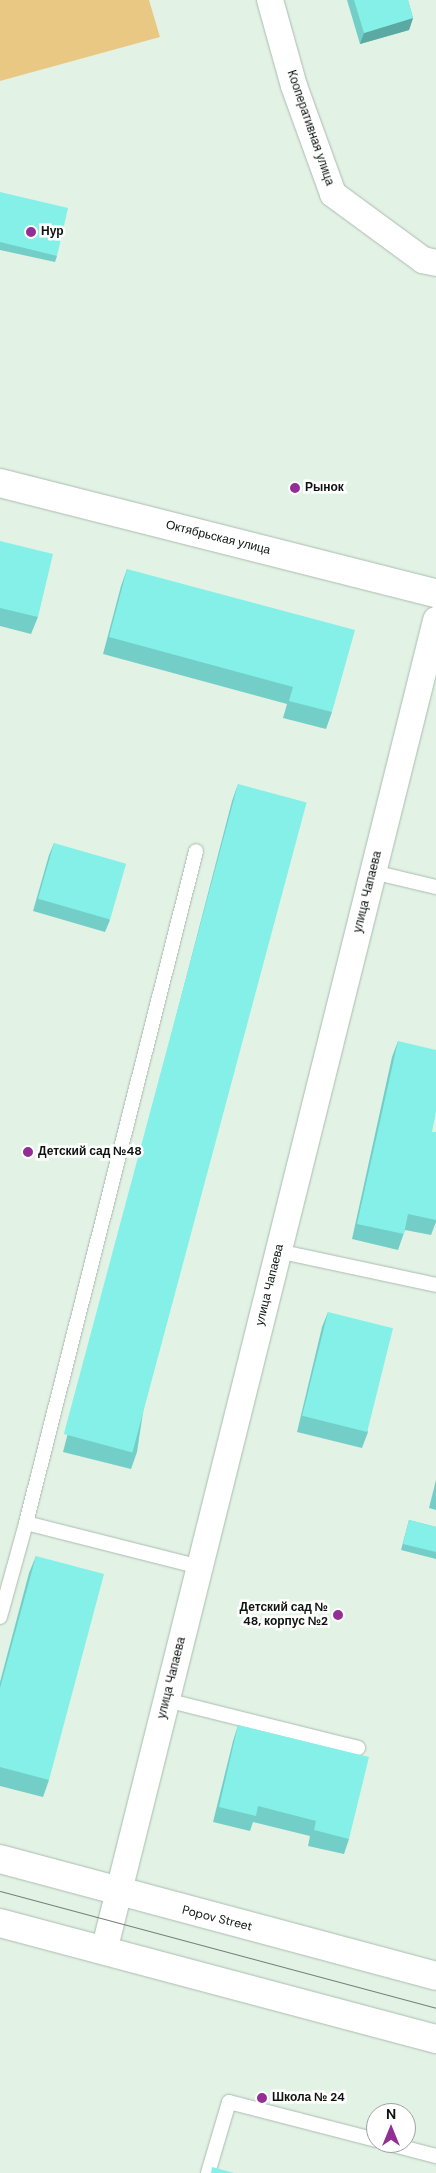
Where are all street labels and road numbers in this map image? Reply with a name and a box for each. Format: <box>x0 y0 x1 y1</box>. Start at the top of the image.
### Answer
street label: Кооперативная улица <box>283 68 337 188</box>
street label: Октябрьская улица <box>164 518 272 558</box>
street label: улица Чапаева <box>351 850 385 934</box>
street label: улица Чапаева <box>253 1243 287 1327</box>
street label: улица Чапаева <box>155 1636 189 1720</box>
street label: Popov Street <box>181 1903 253 1935</box>

